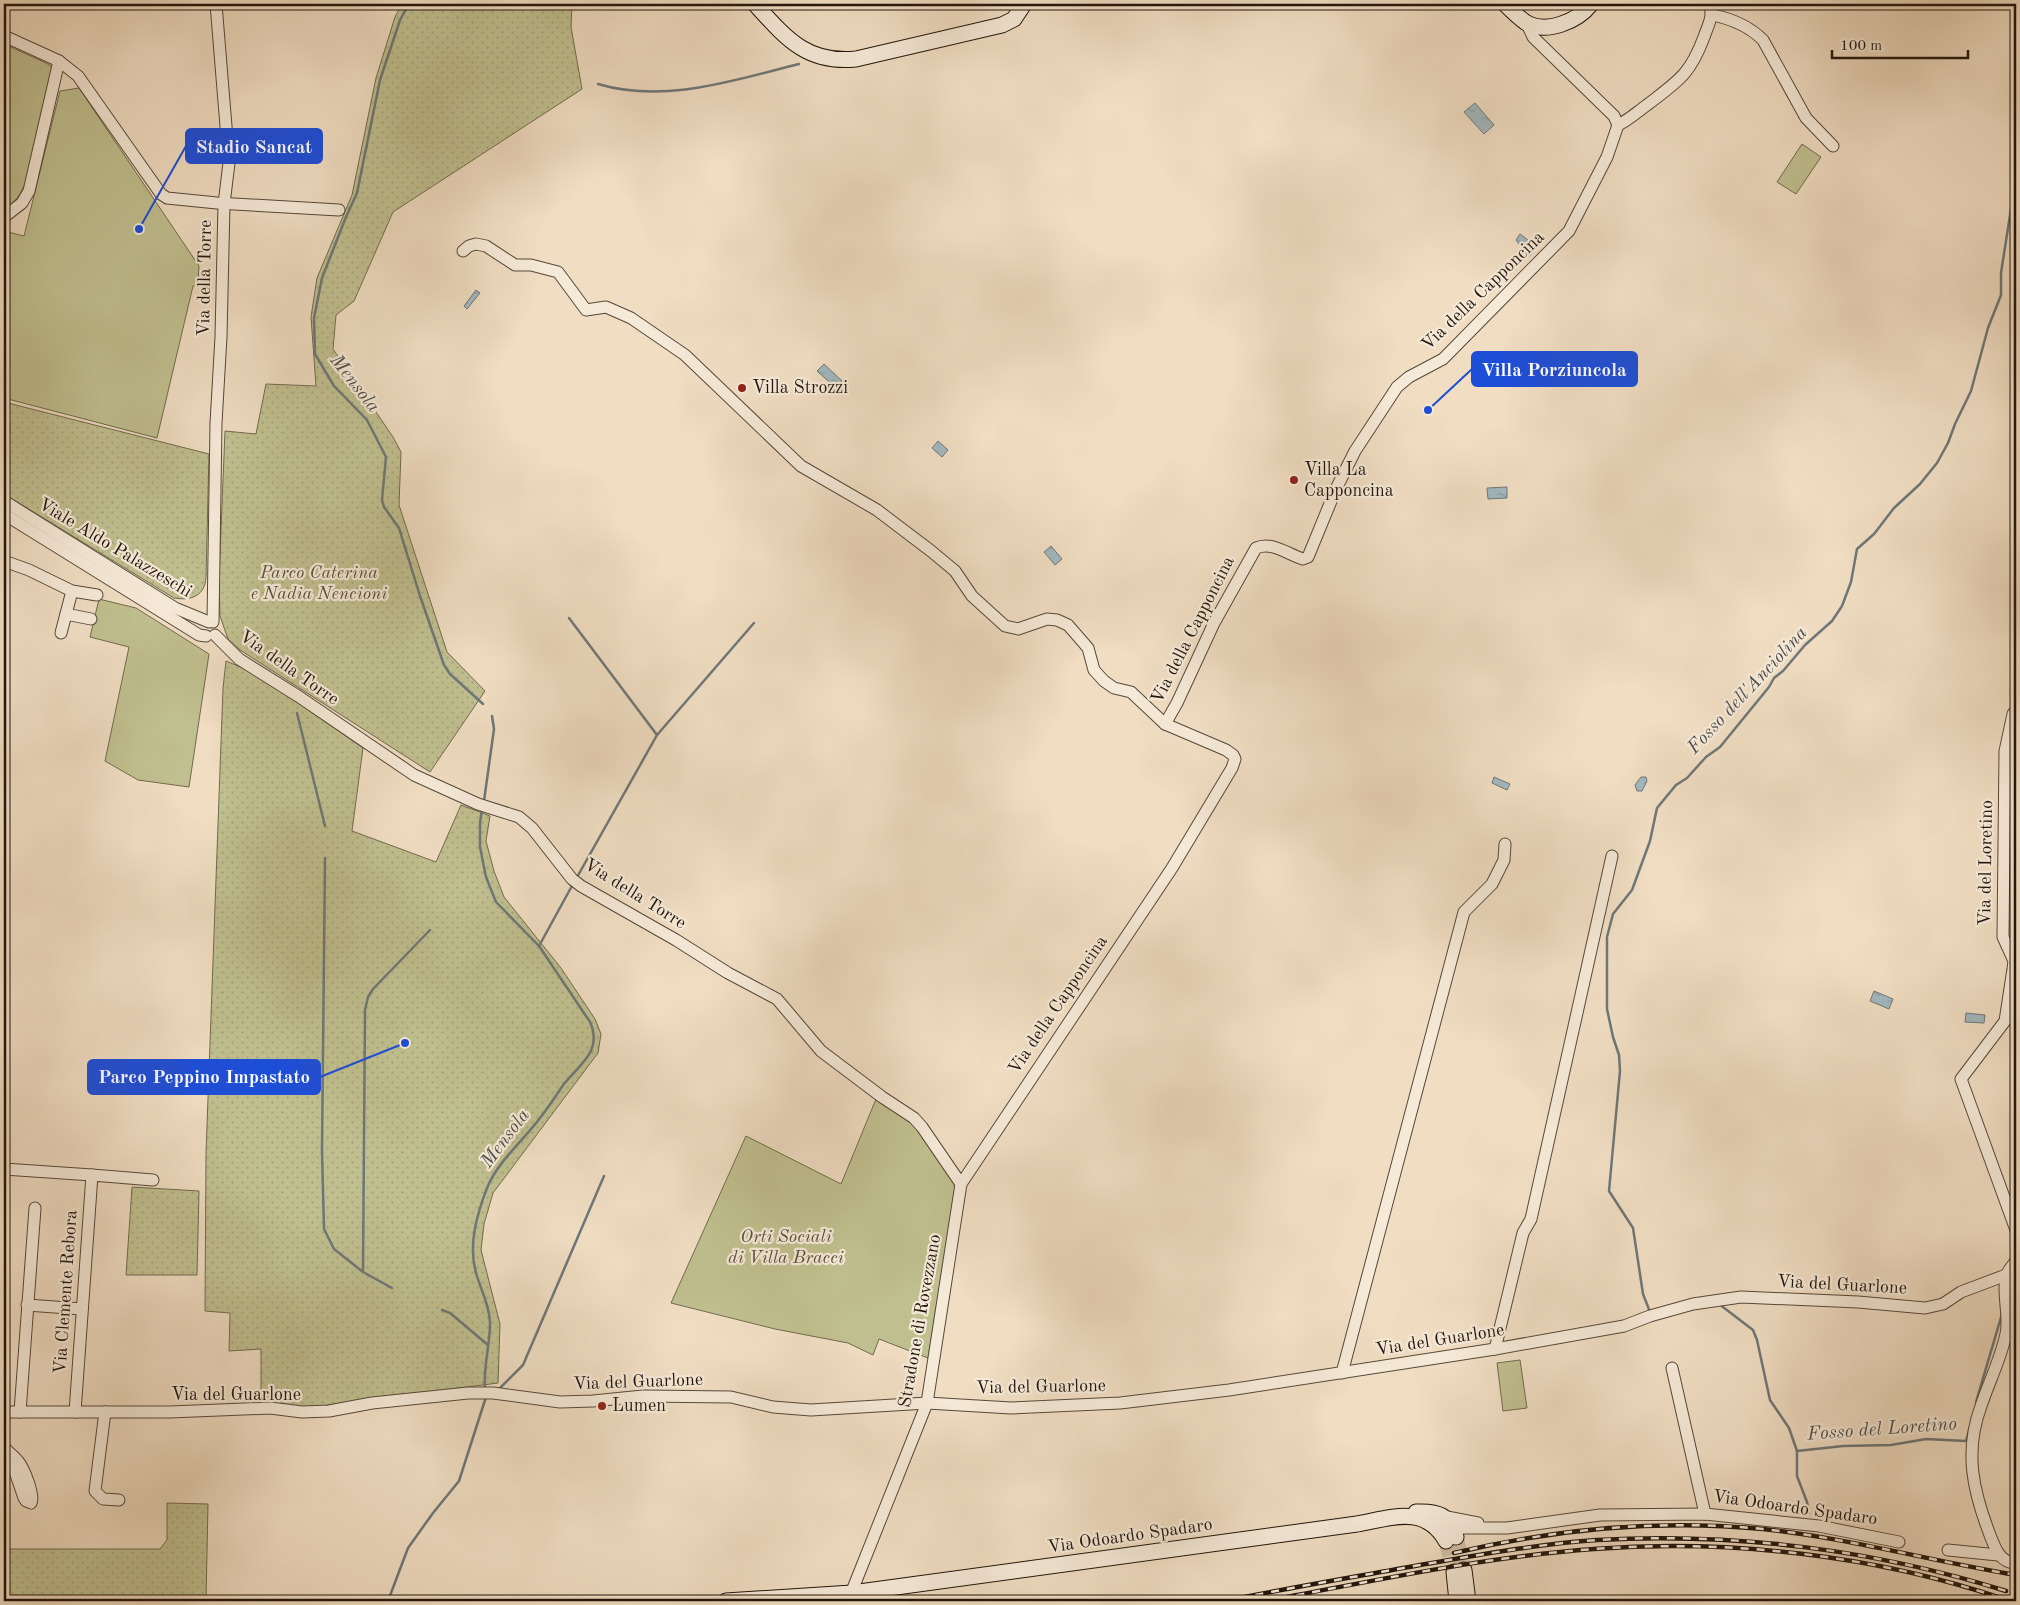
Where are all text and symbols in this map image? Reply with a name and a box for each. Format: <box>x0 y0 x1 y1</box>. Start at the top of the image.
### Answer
scale bar <box>1832 28 1969 60</box>
text: 100 m <box>1840 39 1882 54</box>
callout: Stadio Sancat <box>186 129 322 163</box>
text: Stadio Sancat <box>196 139 312 158</box>
street label: Via della Torre <box>195 219 215 337</box>
street label: Via della Capponcina <box>1418 228 1548 354</box>
water label: Mensola <box>325 351 382 417</box>
callout: Villa Porziuncola <box>1472 352 1637 386</box>
text: Villa Porziuncola <box>1481 362 1627 381</box>
place label: Villa Strozzi <box>752 379 848 397</box>
marker: Villa Strozzi <box>736 382 748 394</box>
place label: Villa La Capponcina <box>1304 461 1394 500</box>
marker: Villa La Capponcina <box>1288 474 1300 486</box>
street label: Viale Aldo Palazzeschi <box>35 495 195 601</box>
street label: Via della Capponcina <box>1148 553 1238 707</box>
park label: Parco Caterina e Nadia Nencioni <box>251 564 387 603</box>
water label: Fosso dell'Anciolina <box>1684 624 1812 759</box>
street label: Via della Torre <box>236 627 342 709</box>
street label: Via del Loretino <box>1976 800 1996 926</box>
street label: Via della Torre <box>581 855 689 933</box>
street label: Via della Capponcina <box>1005 932 1111 1078</box>
callout: Parco Peppino Impastato <box>88 1060 320 1094</box>
text: Parco Peppino Impastato <box>98 1069 310 1088</box>
water label: Mensola <box>477 1106 534 1173</box>
street label: Via Clemente Rebora <box>51 1209 81 1375</box>
park label: Orti Sociali di Villa Bracci <box>728 1228 844 1267</box>
street label: Stradone di Rovezzano <box>896 1233 944 1409</box>
street label: Via del Guarlone <box>1777 1273 1907 1297</box>
street label: Via del Guarlone <box>1374 1321 1506 1359</box>
street label: Via del Guarlone <box>573 1371 703 1393</box>
street label: Via del Guarlone <box>976 1377 1106 1397</box>
street label: Via del Guarlone <box>171 1386 301 1404</box>
place label: Lumen <box>612 1397 666 1415</box>
marker: Lumen <box>596 1400 608 1412</box>
water label: Fosso del Loretino <box>1805 1415 1958 1445</box>
street label: Via Odoardo Spadaro <box>1711 1488 1879 1529</box>
street label: Via Odoardo Spadaro <box>1046 1515 1214 1556</box>

